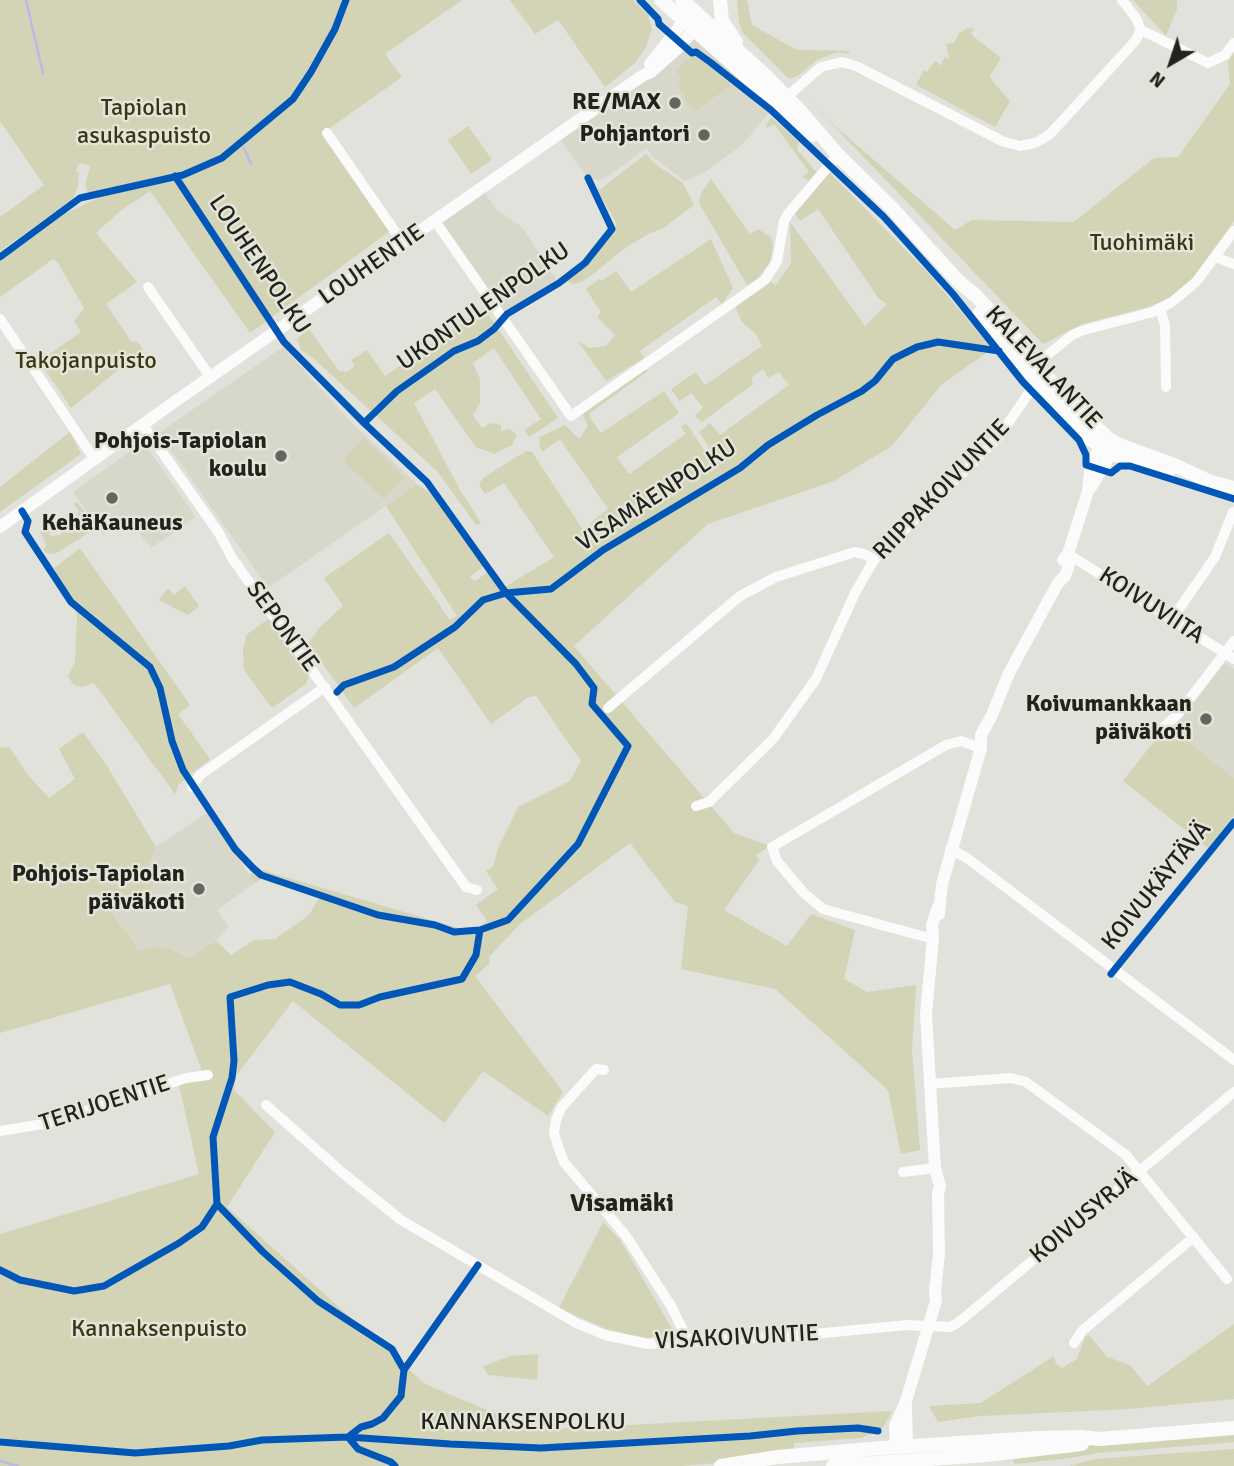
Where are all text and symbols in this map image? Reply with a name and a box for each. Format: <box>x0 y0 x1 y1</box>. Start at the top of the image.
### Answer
north arrow <box>1136 28 1206 98</box>
text: N <box>1145 66 1170 93</box>
place label: RE/MAX <box>572 89 661 117</box>
park label: Tapiolan asukaspuisto <box>77 95 211 151</box>
marker: RE/MAX <box>667 95 683 111</box>
place label: Pohjantori <box>580 121 690 149</box>
marker: Pohjantori <box>696 127 712 143</box>
street label: LOUHENPOLKU <box>202 190 316 340</box>
street label: LOUHENTIE <box>314 218 430 312</box>
park label: Tuohimäki <box>1090 230 1194 258</box>
street label: UKONTULENPOLKU <box>392 237 576 377</box>
street label: KALEVALANTIE <box>979 300 1107 436</box>
park label: Takojanpuisto <box>15 348 157 376</box>
street label: RIIPPAKOIVUNTIE <box>868 414 1016 566</box>
place label: Pohjois-Tapiolan koulu <box>94 428 267 484</box>
street label: VISAMÄENPOLKU <box>572 434 742 558</box>
marker: Pohjois-Tapiolan koulu <box>273 448 289 464</box>
marker: KehäKauneus <box>104 490 120 506</box>
place label: KehäKauneus <box>41 510 183 538</box>
street label: KOIVUVIITA <box>1093 561 1209 651</box>
street label: SEPONTIE <box>239 576 325 678</box>
place label: Koivumankkaan päiväkoti <box>1025 691 1192 747</box>
marker: Koivumankkaan päiväkoti <box>1198 711 1214 727</box>
street label: KOIVUKÄYTÄVÄ <box>1096 816 1218 956</box>
place label: Pohjois-Tapiolan päiväkoti <box>12 861 185 917</box>
marker: Pohjois-Tapiolan päiväkoti <box>191 881 207 897</box>
street label: TERIJOENTIE <box>36 1069 174 1139</box>
street label: KOIVUSYRJÄ <box>1024 1164 1144 1270</box>
district label: Visamäki <box>570 1188 674 1220</box>
park label: Kannaksenpuisto <box>71 1316 247 1344</box>
street label: VISAKOIVUNTIE <box>654 1319 820 1357</box>
street label: KANNAKSENPOLKU <box>420 1409 626 1437</box>

